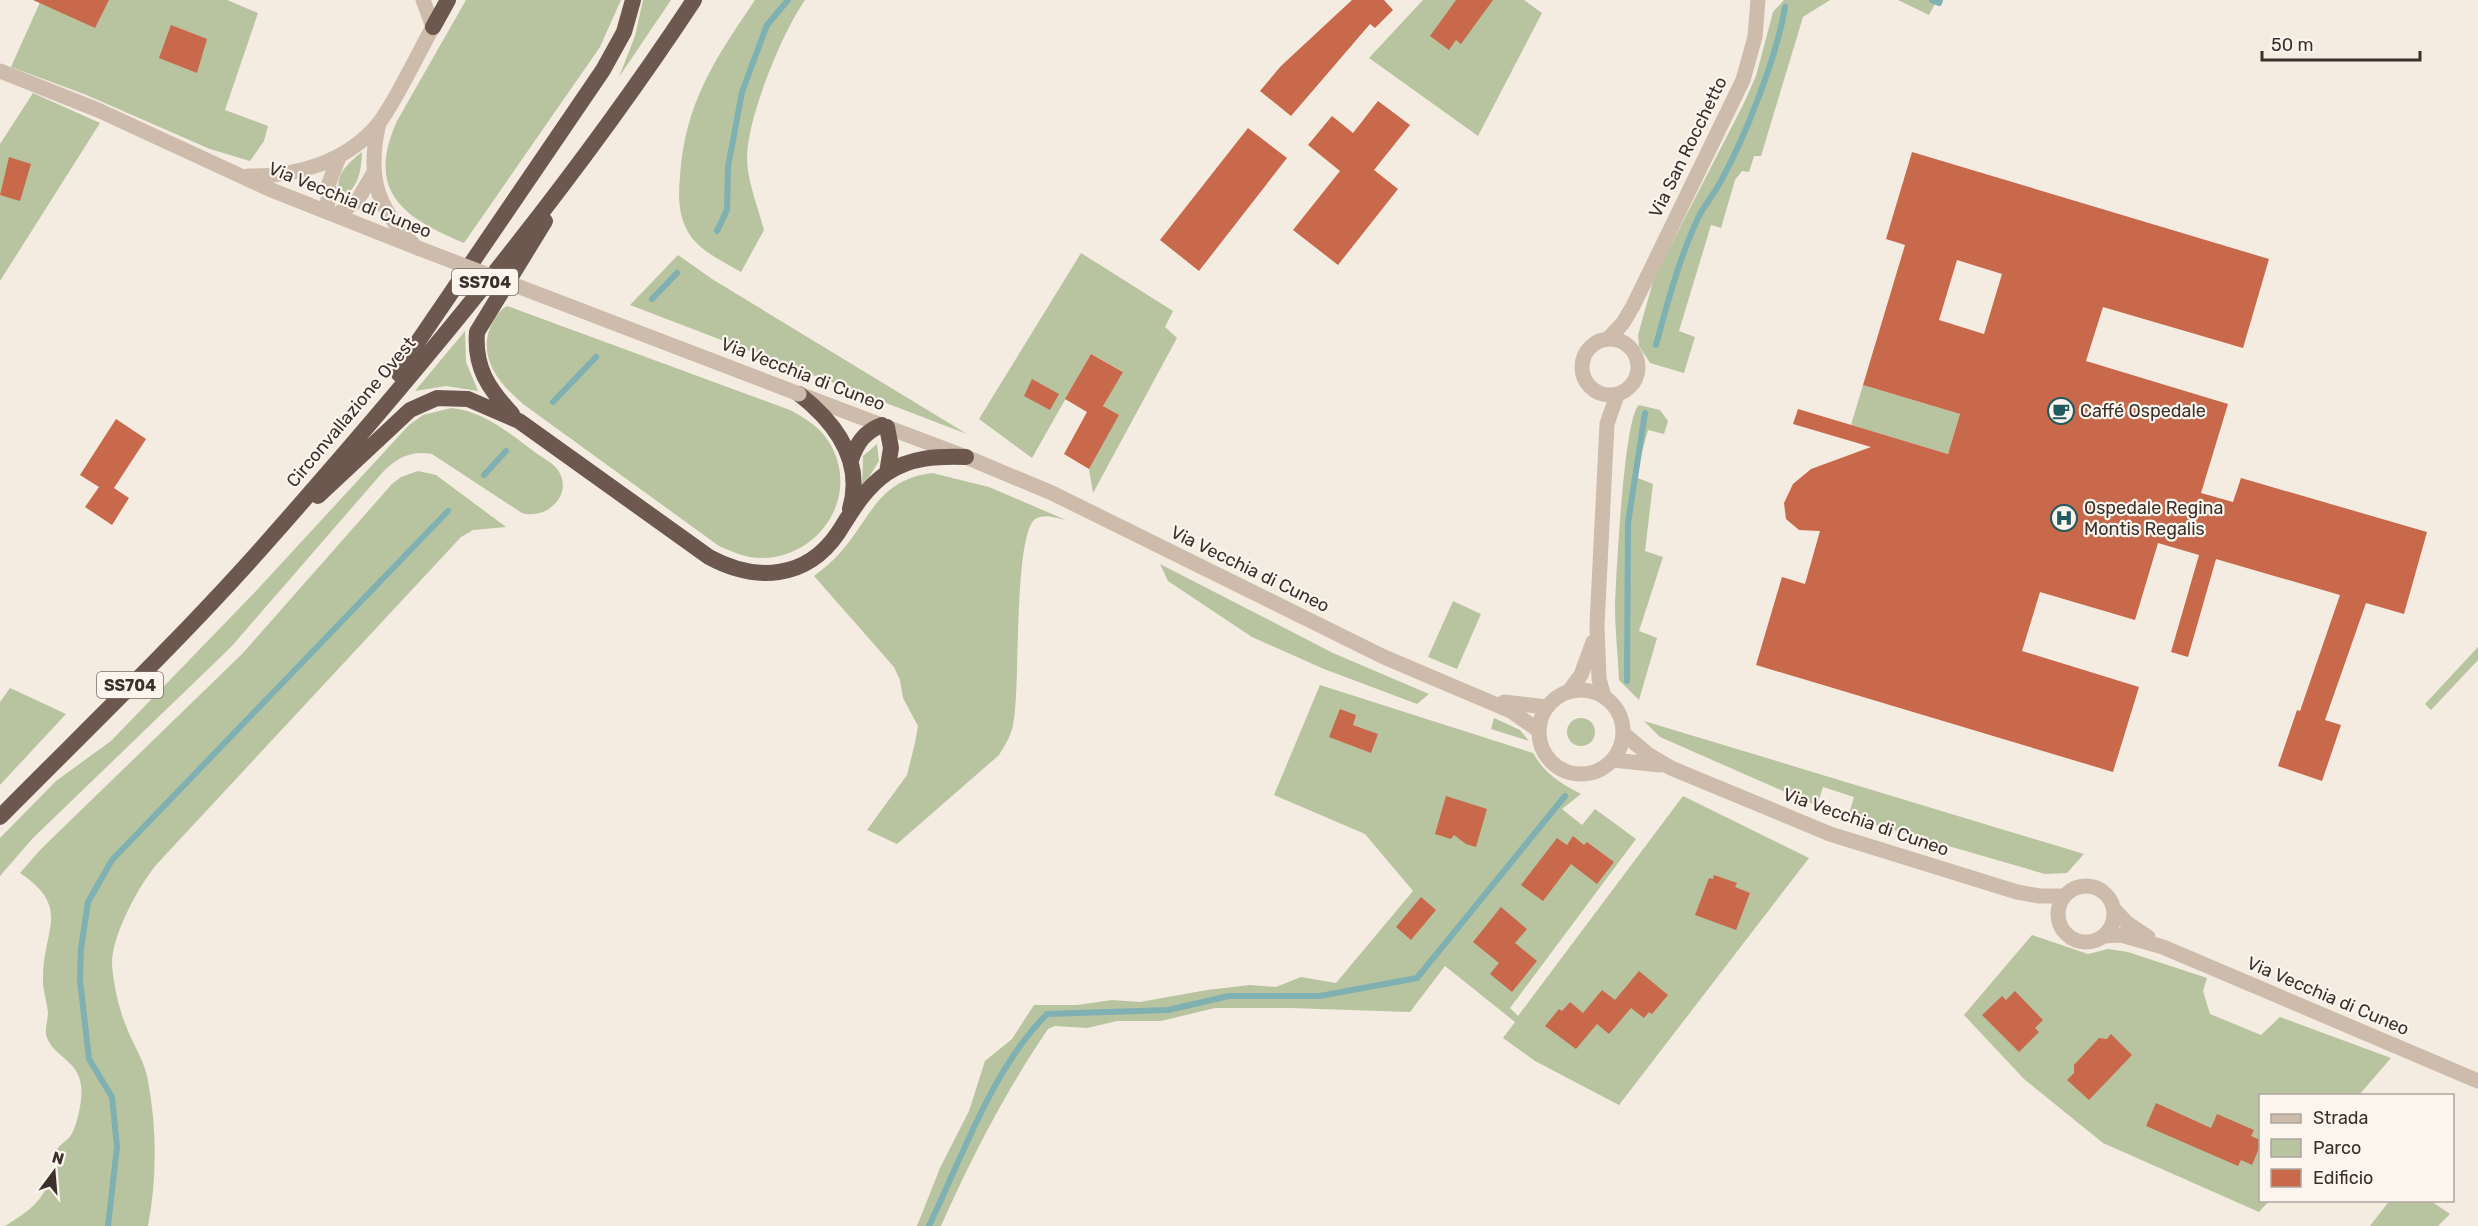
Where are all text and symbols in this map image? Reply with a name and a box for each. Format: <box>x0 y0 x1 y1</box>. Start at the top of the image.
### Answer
scale bar <box>2262 24 2420 62</box>
text: 50 m <box>2271 34 2314 56</box>
street label: Via San Rocchetto <box>1644 73 1732 221</box>
street label: Via Vecchia di Cuneo <box>265 157 435 243</box>
road number: SS704 <box>452 269 518 295</box>
street label: Circonvallazione Ovest <box>282 332 420 492</box>
street label: Via Vecchia di Cuneo <box>718 333 888 415</box>
cafe icon: Caffé Ospedale <box>2046 396 2076 426</box>
place label: Caffé Ospedale <box>2080 400 2206 422</box>
place label: Ospedale Regina Montis Regalis <box>2084 497 2223 540</box>
hospital icon: Ospedale Regina Montis Regalis <box>2049 503 2079 533</box>
street label: Via Vecchia di Cuneo <box>1167 521 1333 617</box>
road number: SS704 <box>97 672 163 698</box>
street label: Via Vecchia di Cuneo <box>1780 783 1952 861</box>
street label: Via Vecchia di Cuneo <box>2244 952 2412 1040</box>
legend <box>2259 1094 2454 1202</box>
text: Strada <box>2313 1107 2369 1129</box>
text: Parco <box>2313 1137 2361 1159</box>
north arrow <box>24 1142 84 1202</box>
text: N <box>50 1147 66 1169</box>
text: Edificio <box>2313 1167 2373 1189</box>

